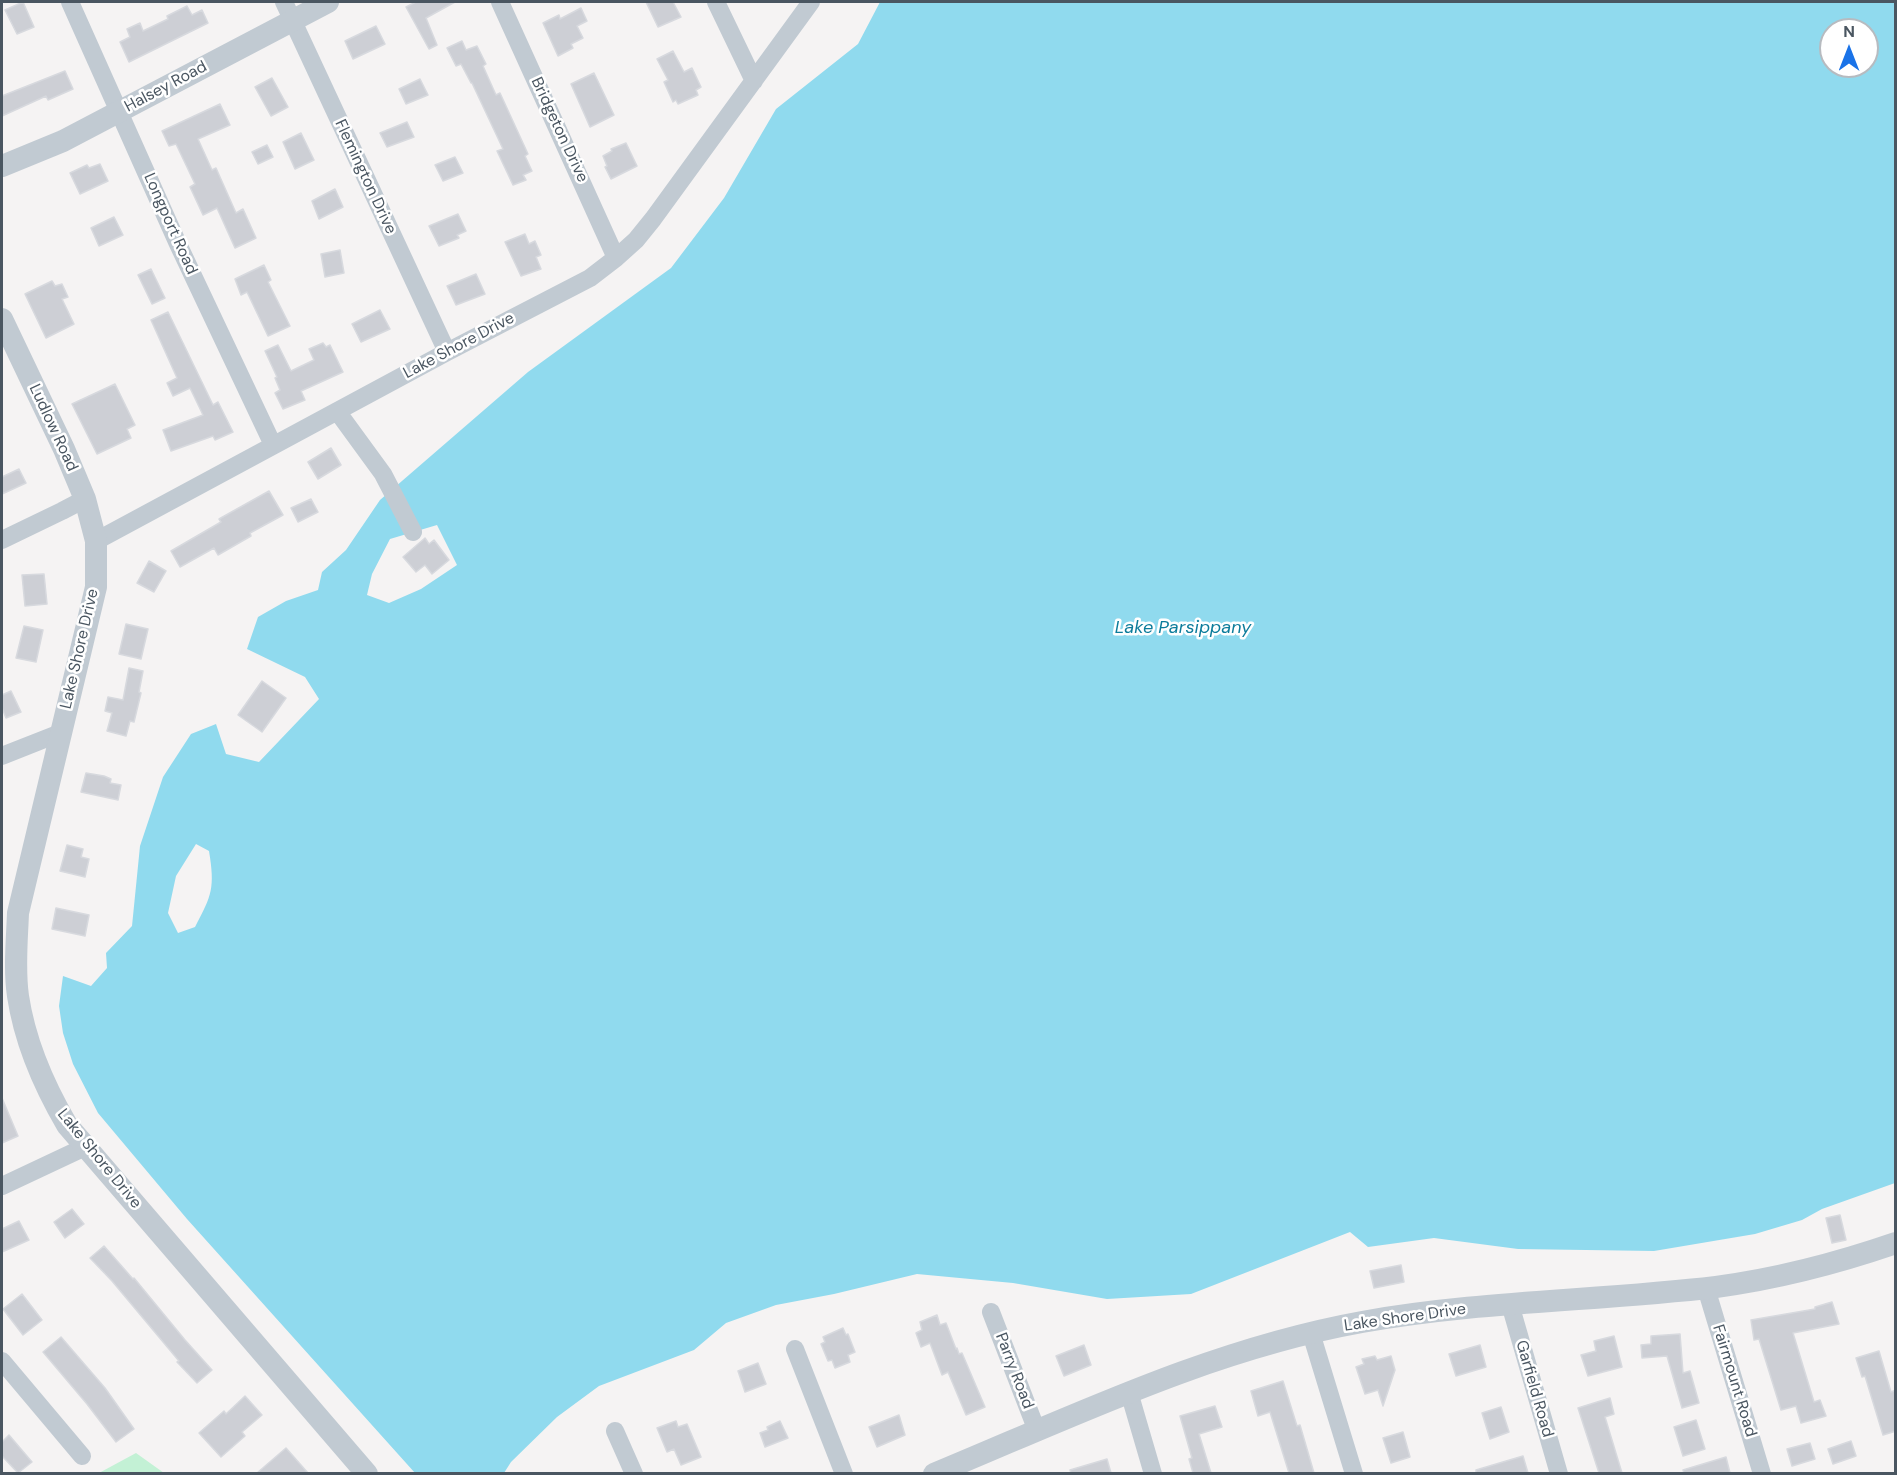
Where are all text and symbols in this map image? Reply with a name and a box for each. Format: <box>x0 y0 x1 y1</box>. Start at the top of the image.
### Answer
north arrow <box>1819 18 1879 78</box>
text: N <box>1843 21 1855 42</box>
street label: Halsey Road <box>122 57 210 117</box>
street label: Bridgeton Drive <box>526 74 592 186</box>
street label: Flemington Drive <box>330 117 400 237</box>
street label: Longport Road <box>139 170 201 278</box>
street label: Lake Shore Drive <box>400 309 518 383</box>
street label: Ludlow Road <box>24 381 82 475</box>
street label: Lake Shore Drive <box>57 587 103 711</box>
water label: Lake Parsippany <box>1115 617 1251 639</box>
street label: Lake Shore Drive <box>53 1105 145 1213</box>
street label: Lake Shore Drive <box>1343 1300 1467 1336</box>
street label: Fairmount Road <box>1708 1323 1760 1439</box>
street label: Parry Road <box>991 1330 1037 1412</box>
street label: Garfield Road <box>1511 1338 1557 1440</box>

